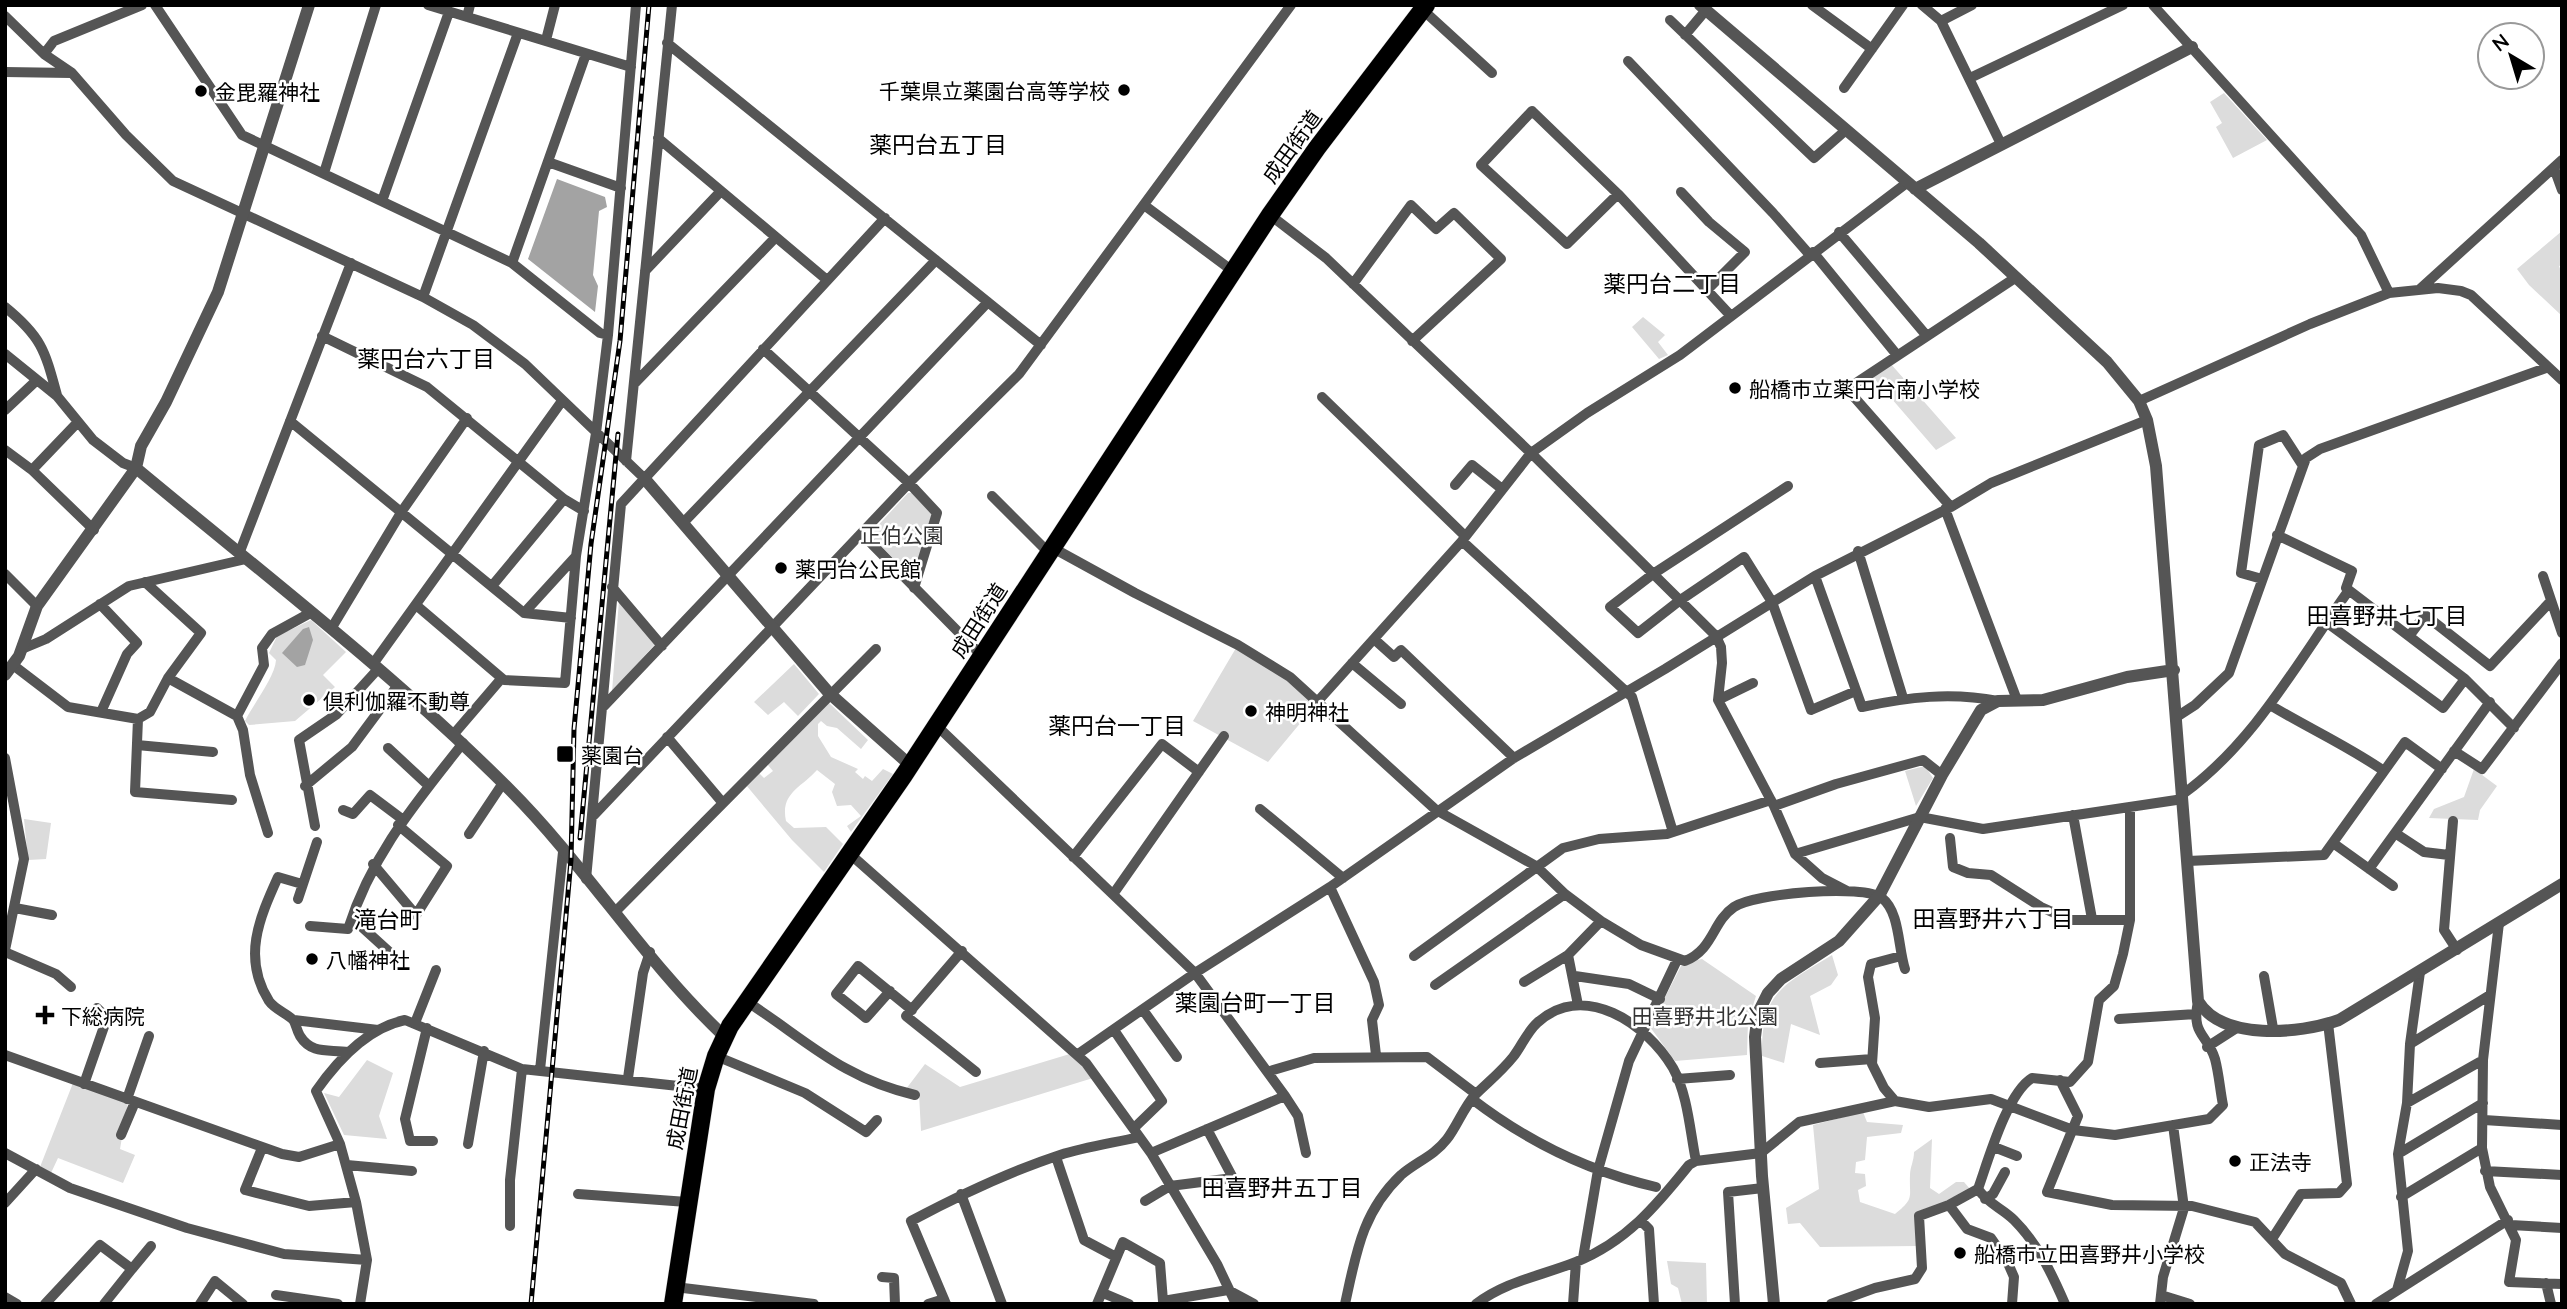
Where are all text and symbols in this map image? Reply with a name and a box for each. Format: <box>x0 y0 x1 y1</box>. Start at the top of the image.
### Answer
north arrow <box>2476 21 2546 91</box>
text: N <box>2487 29 2513 56</box>
place label: 千葉県立薬園台高等学校 <box>879 78 1110 103</box>
place label: 金毘羅神社 <box>215 79 320 104</box>
marker: 千葉県立薬園台高等学校 <box>1116 82 1132 98</box>
marker: 金毘羅神社 <box>193 83 209 99</box>
street label: 成田街道 <box>1256 105 1326 187</box>
district label: 薬円台五丁目 <box>869 130 1007 158</box>
district label: 薬円台二丁目 <box>1603 269 1741 297</box>
district label: 薬円台六丁目 <box>357 344 495 372</box>
place label: 船橋市立薬円台南小学校 <box>1749 376 1980 401</box>
marker: 船橋市立薬円台南小学校 <box>1727 380 1743 396</box>
park label: 正伯公園 <box>860 522 944 547</box>
place label: 薬円台公民館 <box>795 556 921 581</box>
marker: 薬円台公民館 <box>773 560 789 576</box>
street label: 成田街道 <box>945 578 1011 662</box>
district label: 田喜野井七丁目 <box>2307 601 2468 629</box>
place label: 倶利伽羅不動尊 <box>323 688 470 713</box>
marker: 倶利伽羅不動尊 <box>301 692 317 708</box>
place label: 神明神社 <box>1265 699 1349 724</box>
marker: 神明神社 <box>1243 703 1259 719</box>
district label: 薬円台一丁目 <box>1048 711 1186 739</box>
place label: 薬園台 <box>581 742 644 767</box>
marker: 薬園台 <box>555 744 575 764</box>
district label: 田喜野井六丁目 <box>1913 904 2074 932</box>
district label: 滝台町 <box>354 905 423 933</box>
place label: 八幡神社 <box>326 947 410 972</box>
marker: 八幡神社 <box>304 951 320 967</box>
district label: 薬園台町一丁目 <box>1175 988 1336 1016</box>
place label: 下総病院 <box>61 1003 145 1028</box>
park label: 田喜野井北公園 <box>1632 1003 1779 1028</box>
marker: 下総病院 <box>35 1005 55 1025</box>
street label: 成田街道 <box>661 1064 701 1152</box>
place label: 正法寺 <box>2249 1149 2312 1174</box>
marker: 正法寺 <box>2227 1153 2243 1169</box>
district label: 田喜野井五丁目 <box>1202 1173 1363 1201</box>
place label: 船橋市立田喜野井小学校 <box>1974 1241 2205 1266</box>
marker: 船橋市立田喜野井小学校 <box>1952 1245 1968 1261</box>

